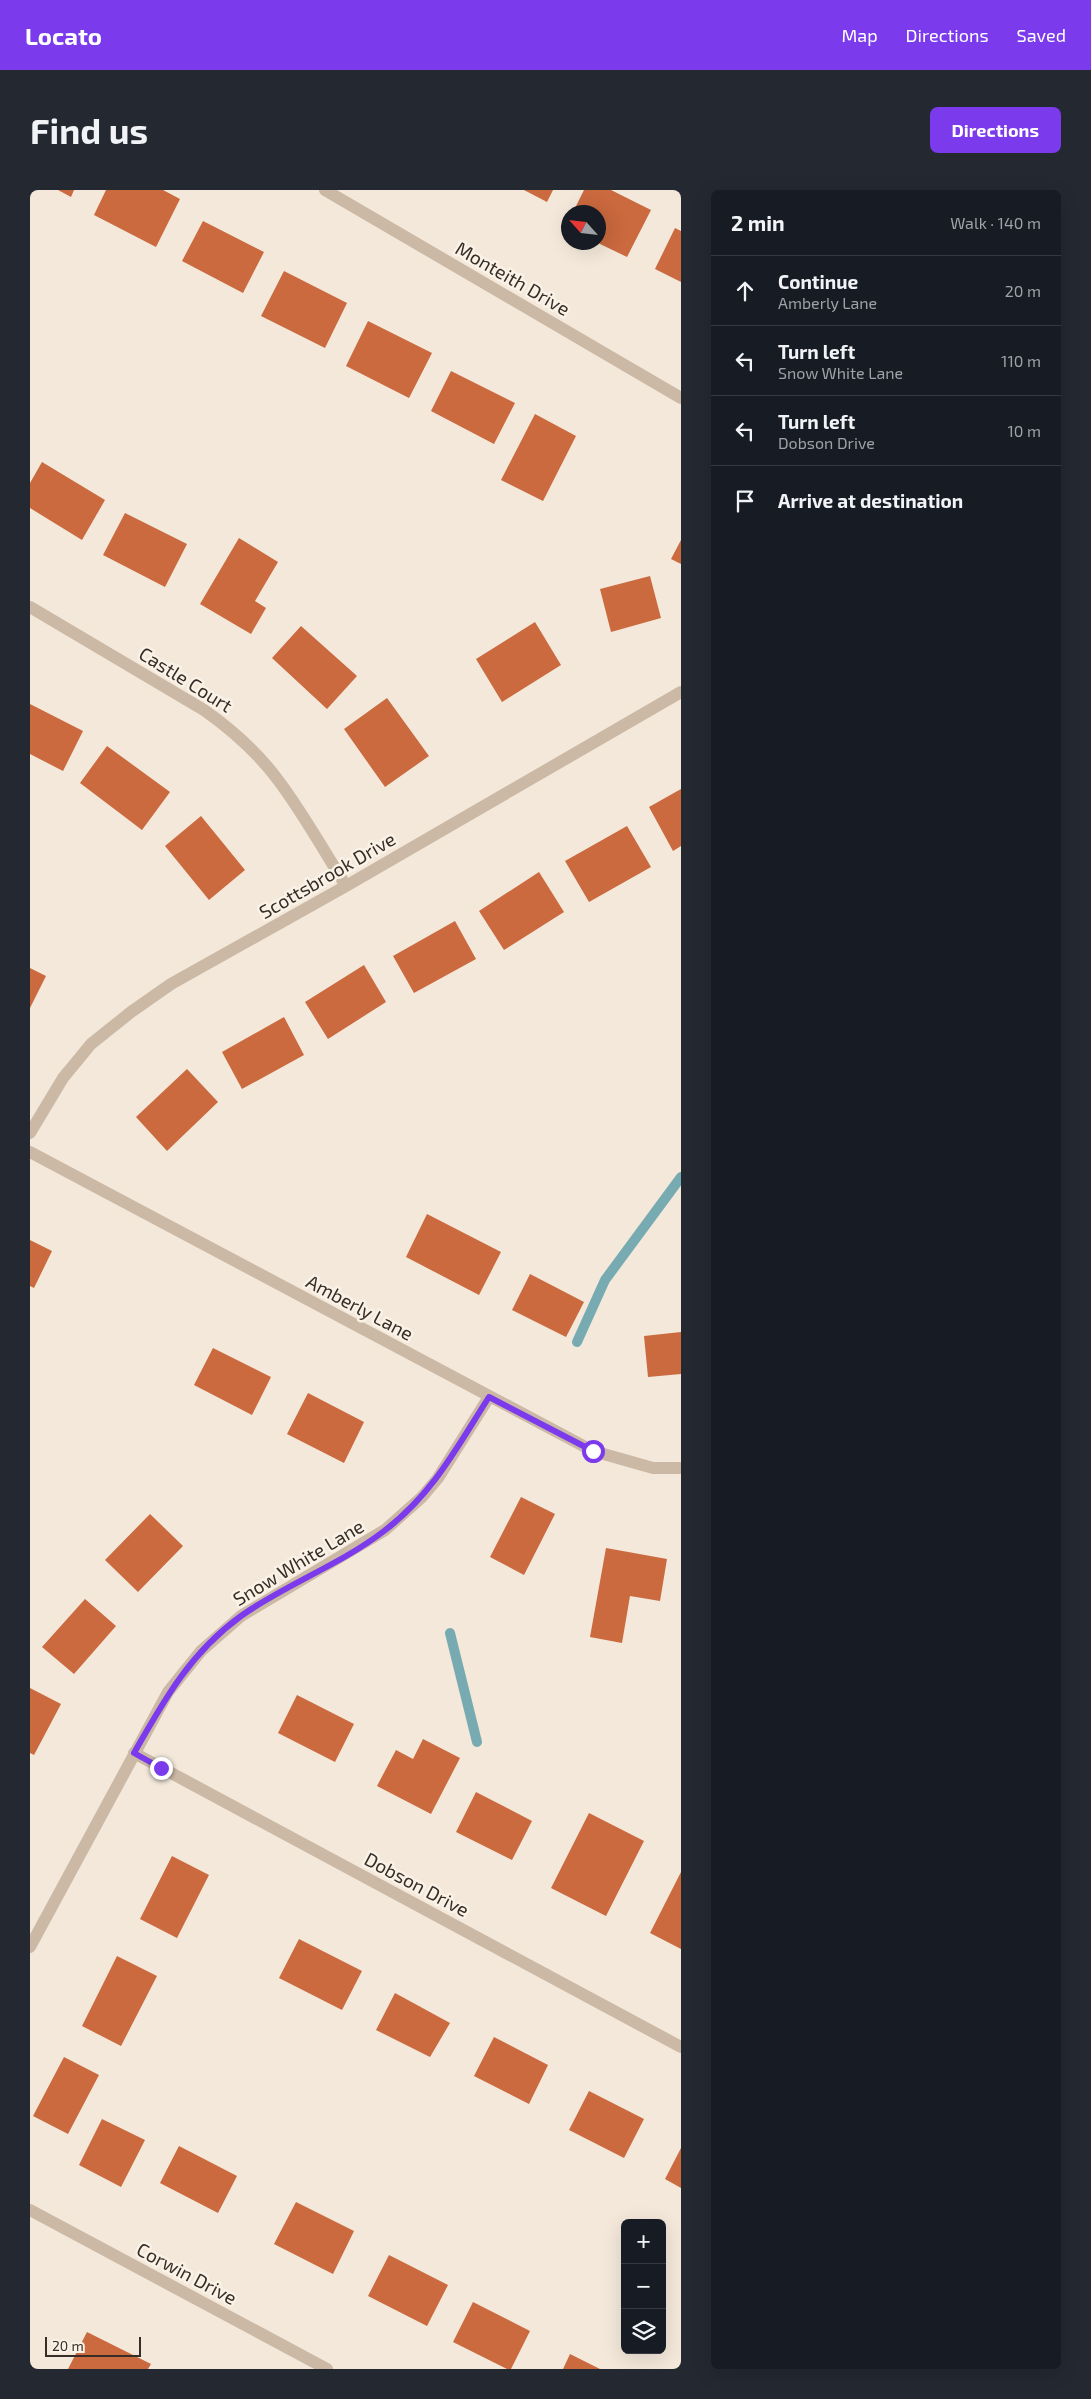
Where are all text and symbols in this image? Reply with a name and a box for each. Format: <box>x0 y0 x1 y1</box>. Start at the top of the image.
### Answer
text: Locato <box>25 21 102 50</box>
text: Map <box>841 24 878 46</box>
text: Directions <box>906 24 989 46</box>
text: Saved <box>1017 24 1066 46</box>
button: Directions <box>930 107 1061 153</box>
text: Find us <box>30 109 148 151</box>
north arrow <box>561 205 606 250</box>
text: 2 min <box>731 210 785 235</box>
text: Walk · 140 m <box>950 213 1041 232</box>
street label: Monteith Drive <box>452 236 574 320</box>
text: Continue <box>778 270 858 293</box>
icon: ahead <box>731 277 759 305</box>
text: 20 m <box>1005 281 1041 300</box>
text: Amberly Lane <box>778 293 877 312</box>
text: Turn left <box>778 340 855 363</box>
icon: left <box>731 347 759 375</box>
text: 110 m <box>1001 351 1041 370</box>
text: Snow White Lane <box>778 363 903 382</box>
text: Turn left <box>778 410 855 433</box>
icon: left <box>731 417 759 445</box>
text: 10 m <box>1007 421 1041 440</box>
text: Dobson Drive <box>778 433 875 452</box>
icon: arrive <box>731 487 759 515</box>
text: Arrive at destination <box>778 489 963 512</box>
street label: Castle Court <box>135 641 237 717</box>
street label: Scottsbrook Drive <box>255 827 399 923</box>
street label: Amberly Lane <box>303 1269 417 1345</box>
route start <box>582 1440 605 1463</box>
street label: Snow White Lane <box>228 1514 368 1610</box>
route end <box>150 1757 173 1780</box>
street label: Dobson Drive <box>361 1847 473 1921</box>
map controls <box>621 2219 666 2354</box>
button: + <box>621 2219 666 2264</box>
street label: Corwin Drive <box>133 2237 241 2309</box>
button: − <box>621 2264 666 2309</box>
button: layers <box>621 2309 666 2354</box>
scale bar <box>45 2334 141 2357</box>
text: 20 m <box>52 2337 84 2354</box>

